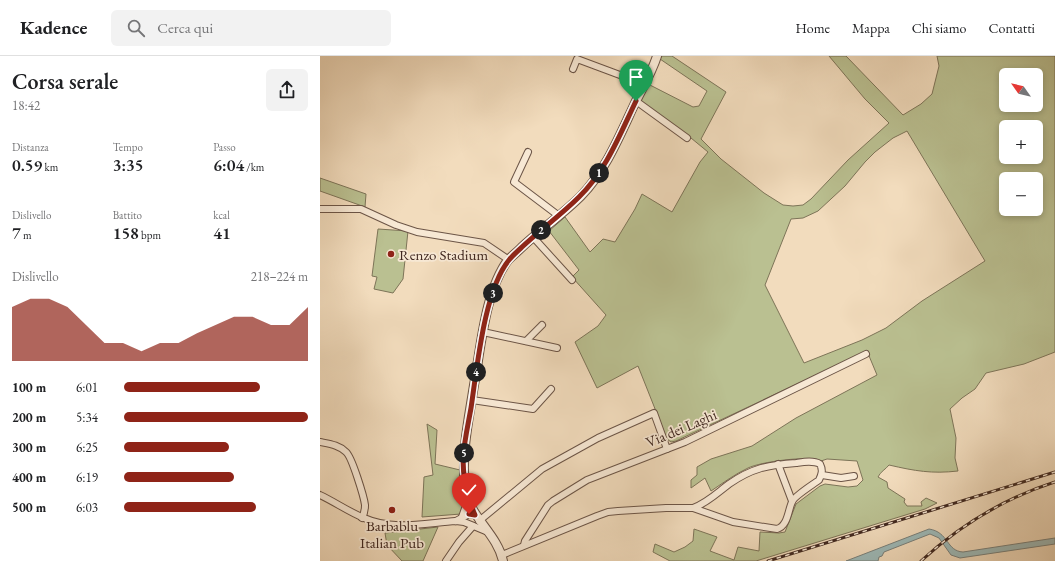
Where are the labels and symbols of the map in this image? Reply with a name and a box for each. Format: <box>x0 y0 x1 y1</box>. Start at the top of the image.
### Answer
pin <box>619 60 653 101</box>
north arrow <box>999 68 1043 112</box>
pin: 1 <box>589 163 609 183</box>
pin: 2 <box>531 220 551 240</box>
place label: Renzo Stadium <box>399 245 488 264</box>
marker: Renzo Stadium <box>386 249 396 259</box>
pin: 3 <box>483 283 503 303</box>
pin: 4 <box>466 362 486 382</box>
street label: Via dei Laghi <box>643 404 720 451</box>
pin: 5 <box>454 443 474 463</box>
pin <box>452 473 486 514</box>
marker: Barbablu Italian Pub <box>387 505 397 515</box>
place label: Barbablu Italian Pub <box>360 516 424 552</box>

